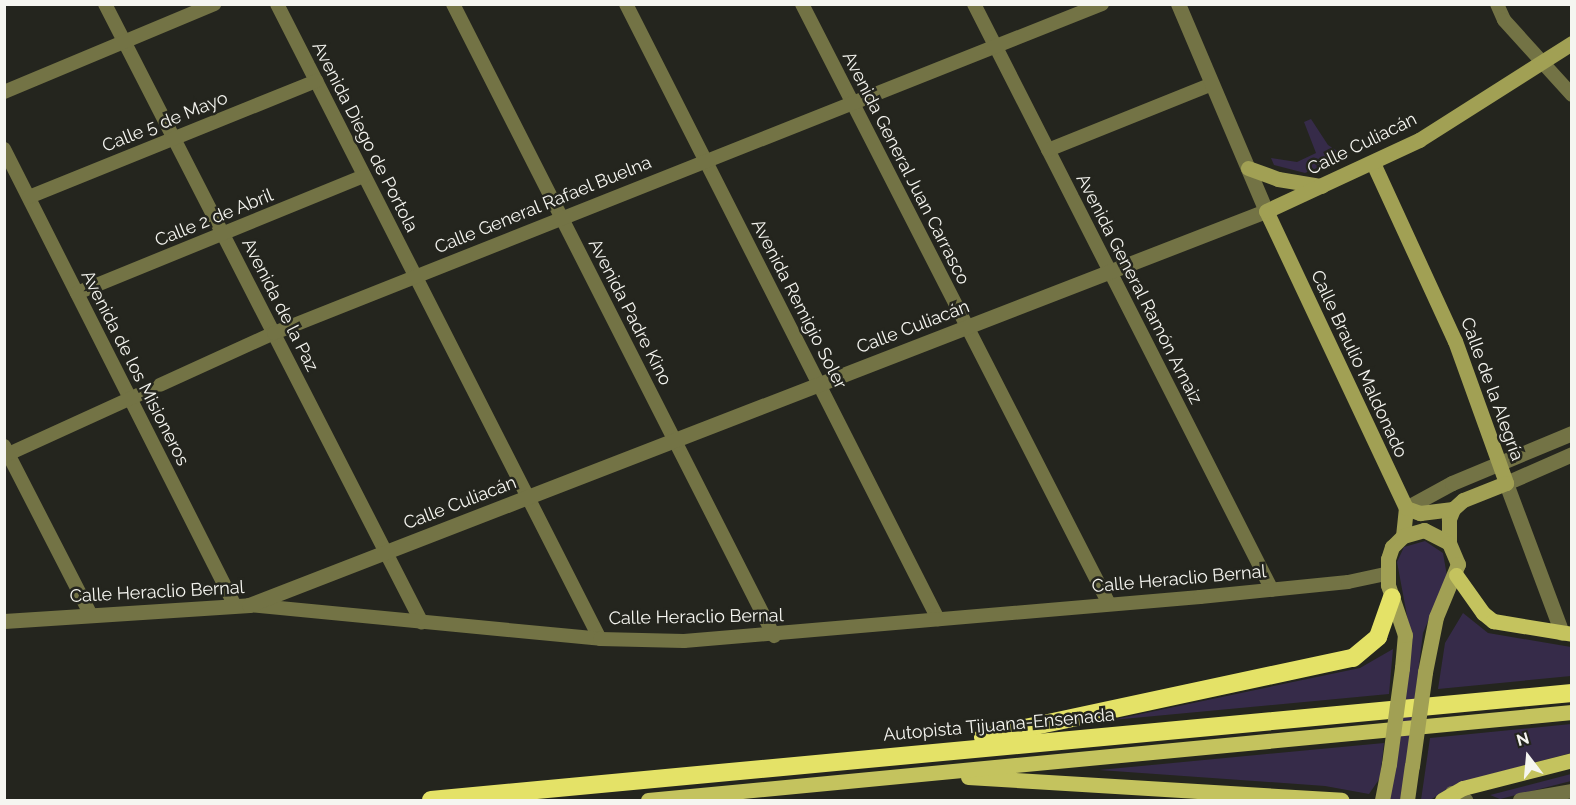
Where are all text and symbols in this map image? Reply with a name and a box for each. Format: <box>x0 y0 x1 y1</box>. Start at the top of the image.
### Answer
street label: Avenida Diego de Portola <box>308 38 422 236</box>
street label: Avenida General Juan Carrasco <box>837 48 975 288</box>
street label: Calle 5 de Mayo <box>99 87 231 157</box>
street label: Calle Culiacán <box>1304 108 1420 180</box>
street label: Calle General Rafael Buelna <box>431 151 655 259</box>
street label: Avenida General Ramón Arnaiz <box>1071 170 1207 408</box>
street label: Calle 2 de Abril <box>152 184 276 252</box>
street label: Avenida Remigio Soler <box>747 215 851 393</box>
street label: Avenida de la Paz <box>237 235 323 375</box>
street label: Avenida Padre Kino <box>584 235 676 389</box>
street label: Avenida de los Misioneros <box>76 267 194 469</box>
street label: Calle Braulio Maldonado <box>1306 267 1412 461</box>
street label: Calle Culiacán <box>854 296 972 358</box>
street label: Calle de la Alegría <box>1456 314 1528 464</box>
street label: Calle Culiacán <box>401 472 519 534</box>
street label: Calle Heraclio Bernal <box>1091 561 1267 597</box>
street label: Calle Heraclio Bernal <box>69 577 245 607</box>
street label: Calle Heraclio Bernal <box>608 605 784 629</box>
street label: Autopista Tijuana-Ensenada <box>882 704 1116 746</box>
north arrow <box>1498 727 1558 787</box>
text: N <box>1514 728 1531 750</box>

